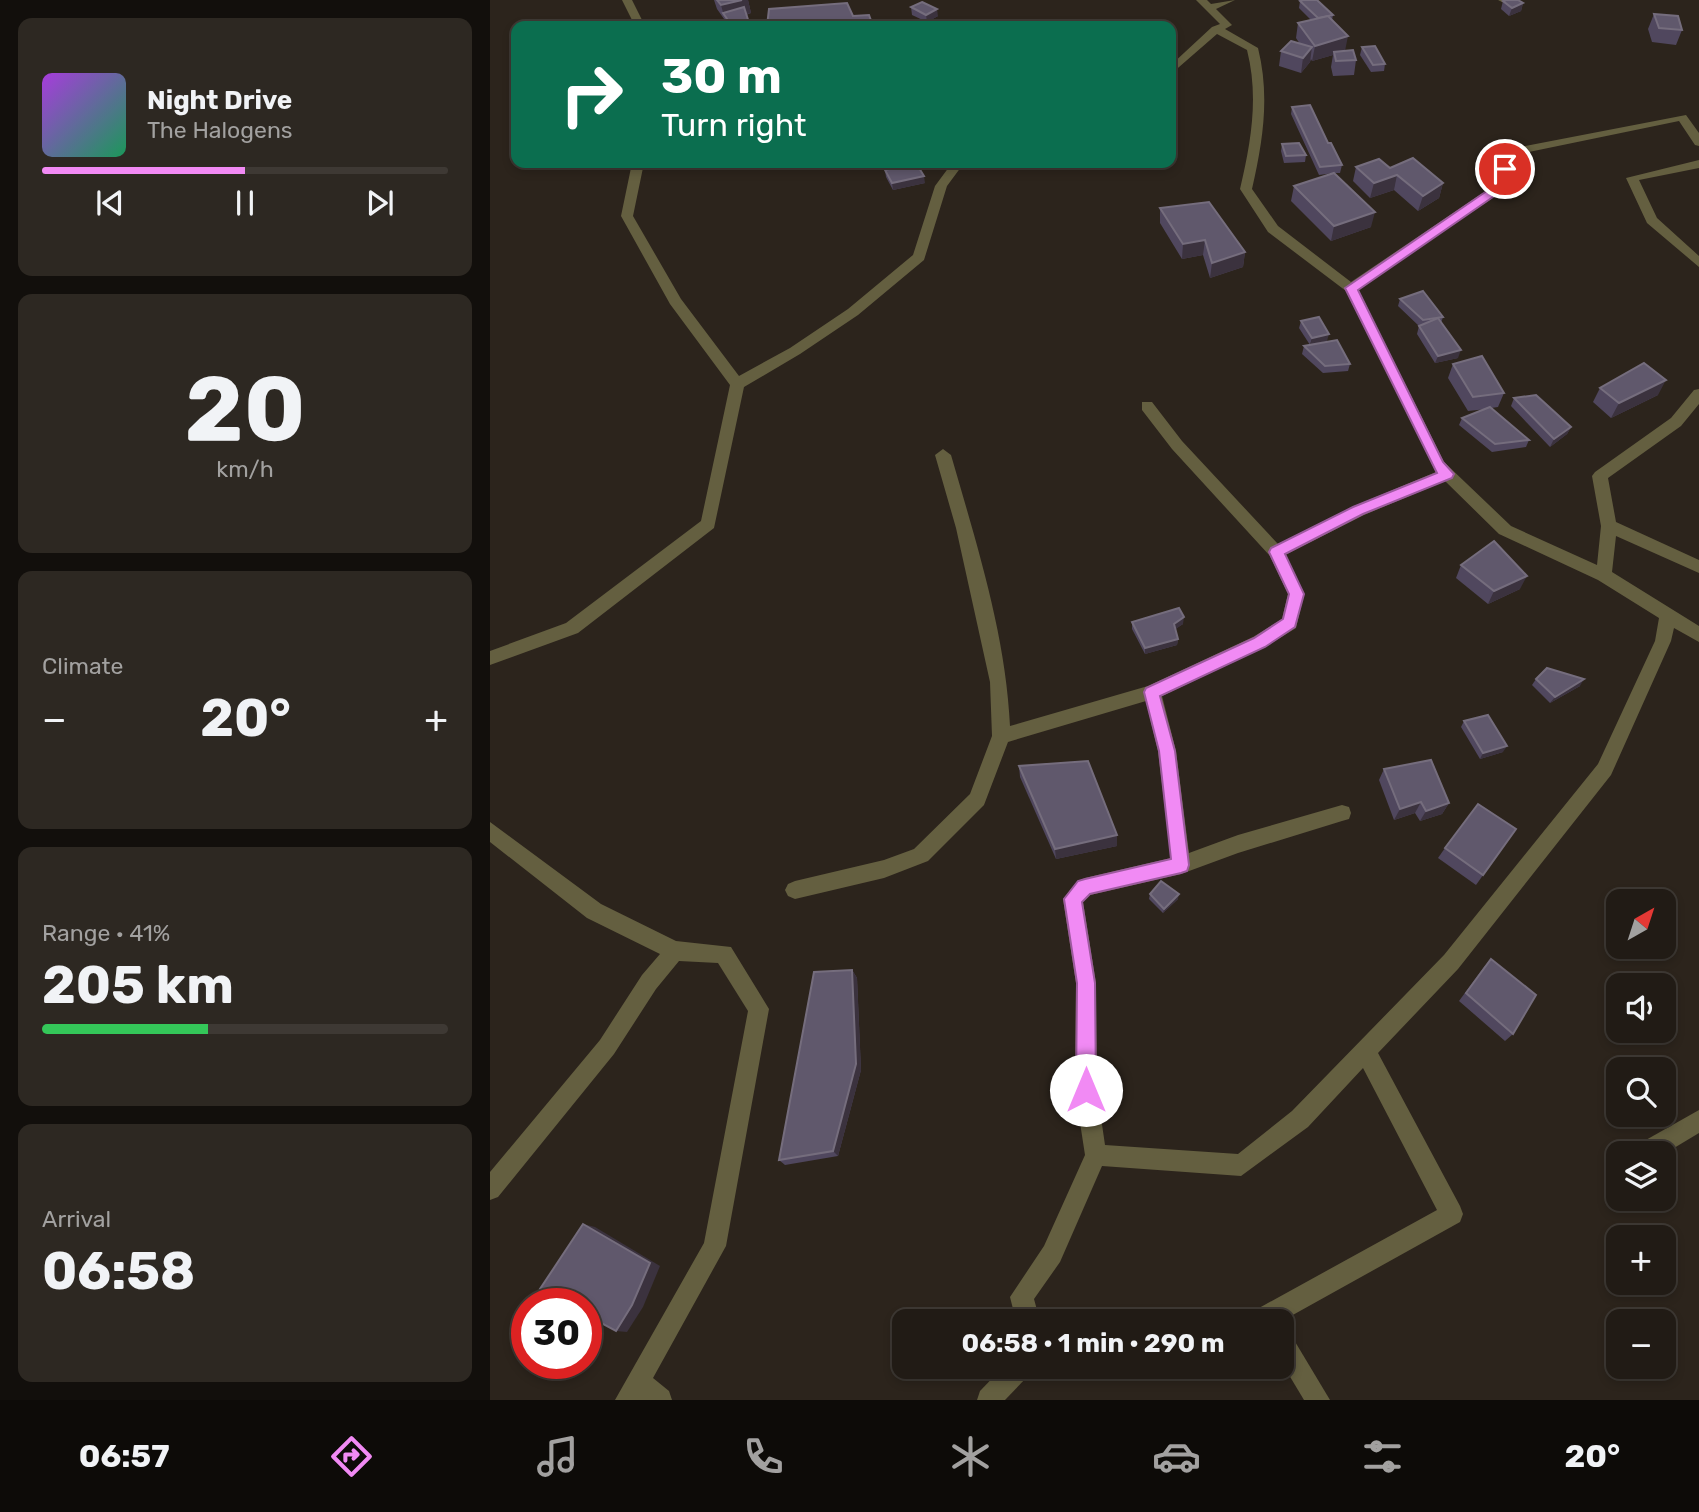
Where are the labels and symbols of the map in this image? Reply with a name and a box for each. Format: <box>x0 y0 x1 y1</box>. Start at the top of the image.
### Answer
pin <box>1475 139 1535 199</box>
north arrow <box>1606 889 1676 959</box>
position arrow <box>1049 1053 1123 1127</box>
speed limit sign: 30 <box>511 1288 602 1379</box>

